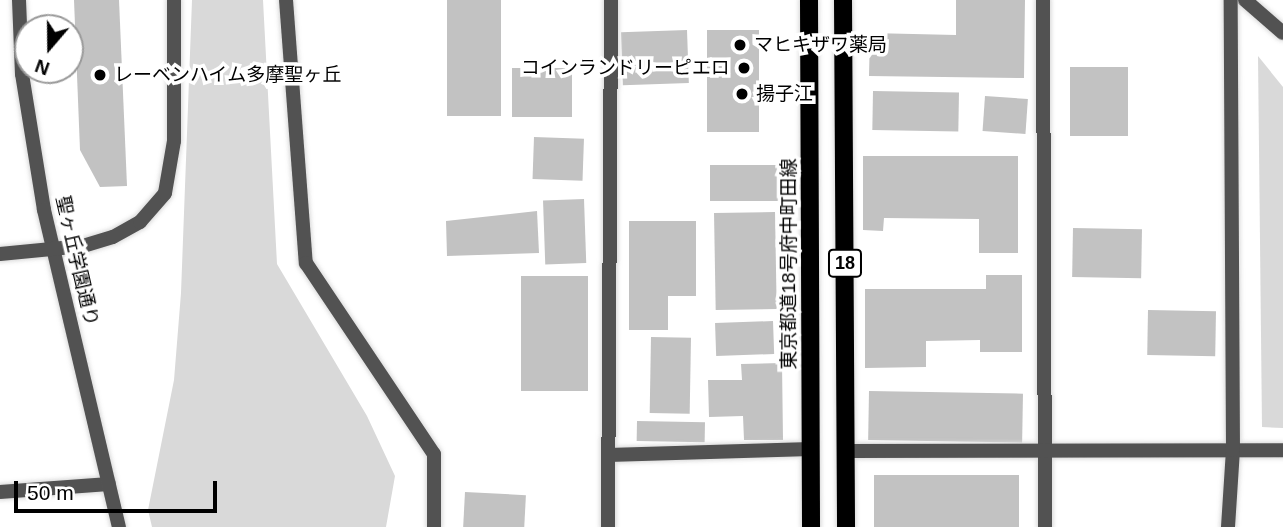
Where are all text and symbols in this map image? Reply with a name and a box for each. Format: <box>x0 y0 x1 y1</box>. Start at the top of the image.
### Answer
north arrow <box>14 14 84 84</box>
place label: マヒキザワ薬局 <box>754 34 887 56</box>
marker: マヒキザワ薬局 <box>732 37 748 53</box>
text: N <box>32 55 52 80</box>
place label: コインランドリーピエロ <box>521 57 730 79</box>
marker: コインランドリーピエロ <box>736 60 752 76</box>
place label: レーベンハイム多摩聖ヶ丘 <box>114 64 342 86</box>
marker: レーベンハイム多摩聖ヶ丘 <box>92 67 108 83</box>
place label: 揚子江 <box>756 83 813 105</box>
marker: 揚子江 <box>734 86 750 102</box>
street label: 東京都道18号府中町田線 <box>778 158 800 370</box>
street label: 聖ヶ丘学園通り <box>51 194 103 328</box>
road number: 18 <box>828 248 862 278</box>
scale bar <box>18 468 220 512</box>
text: 50 m <box>27 481 74 504</box>

